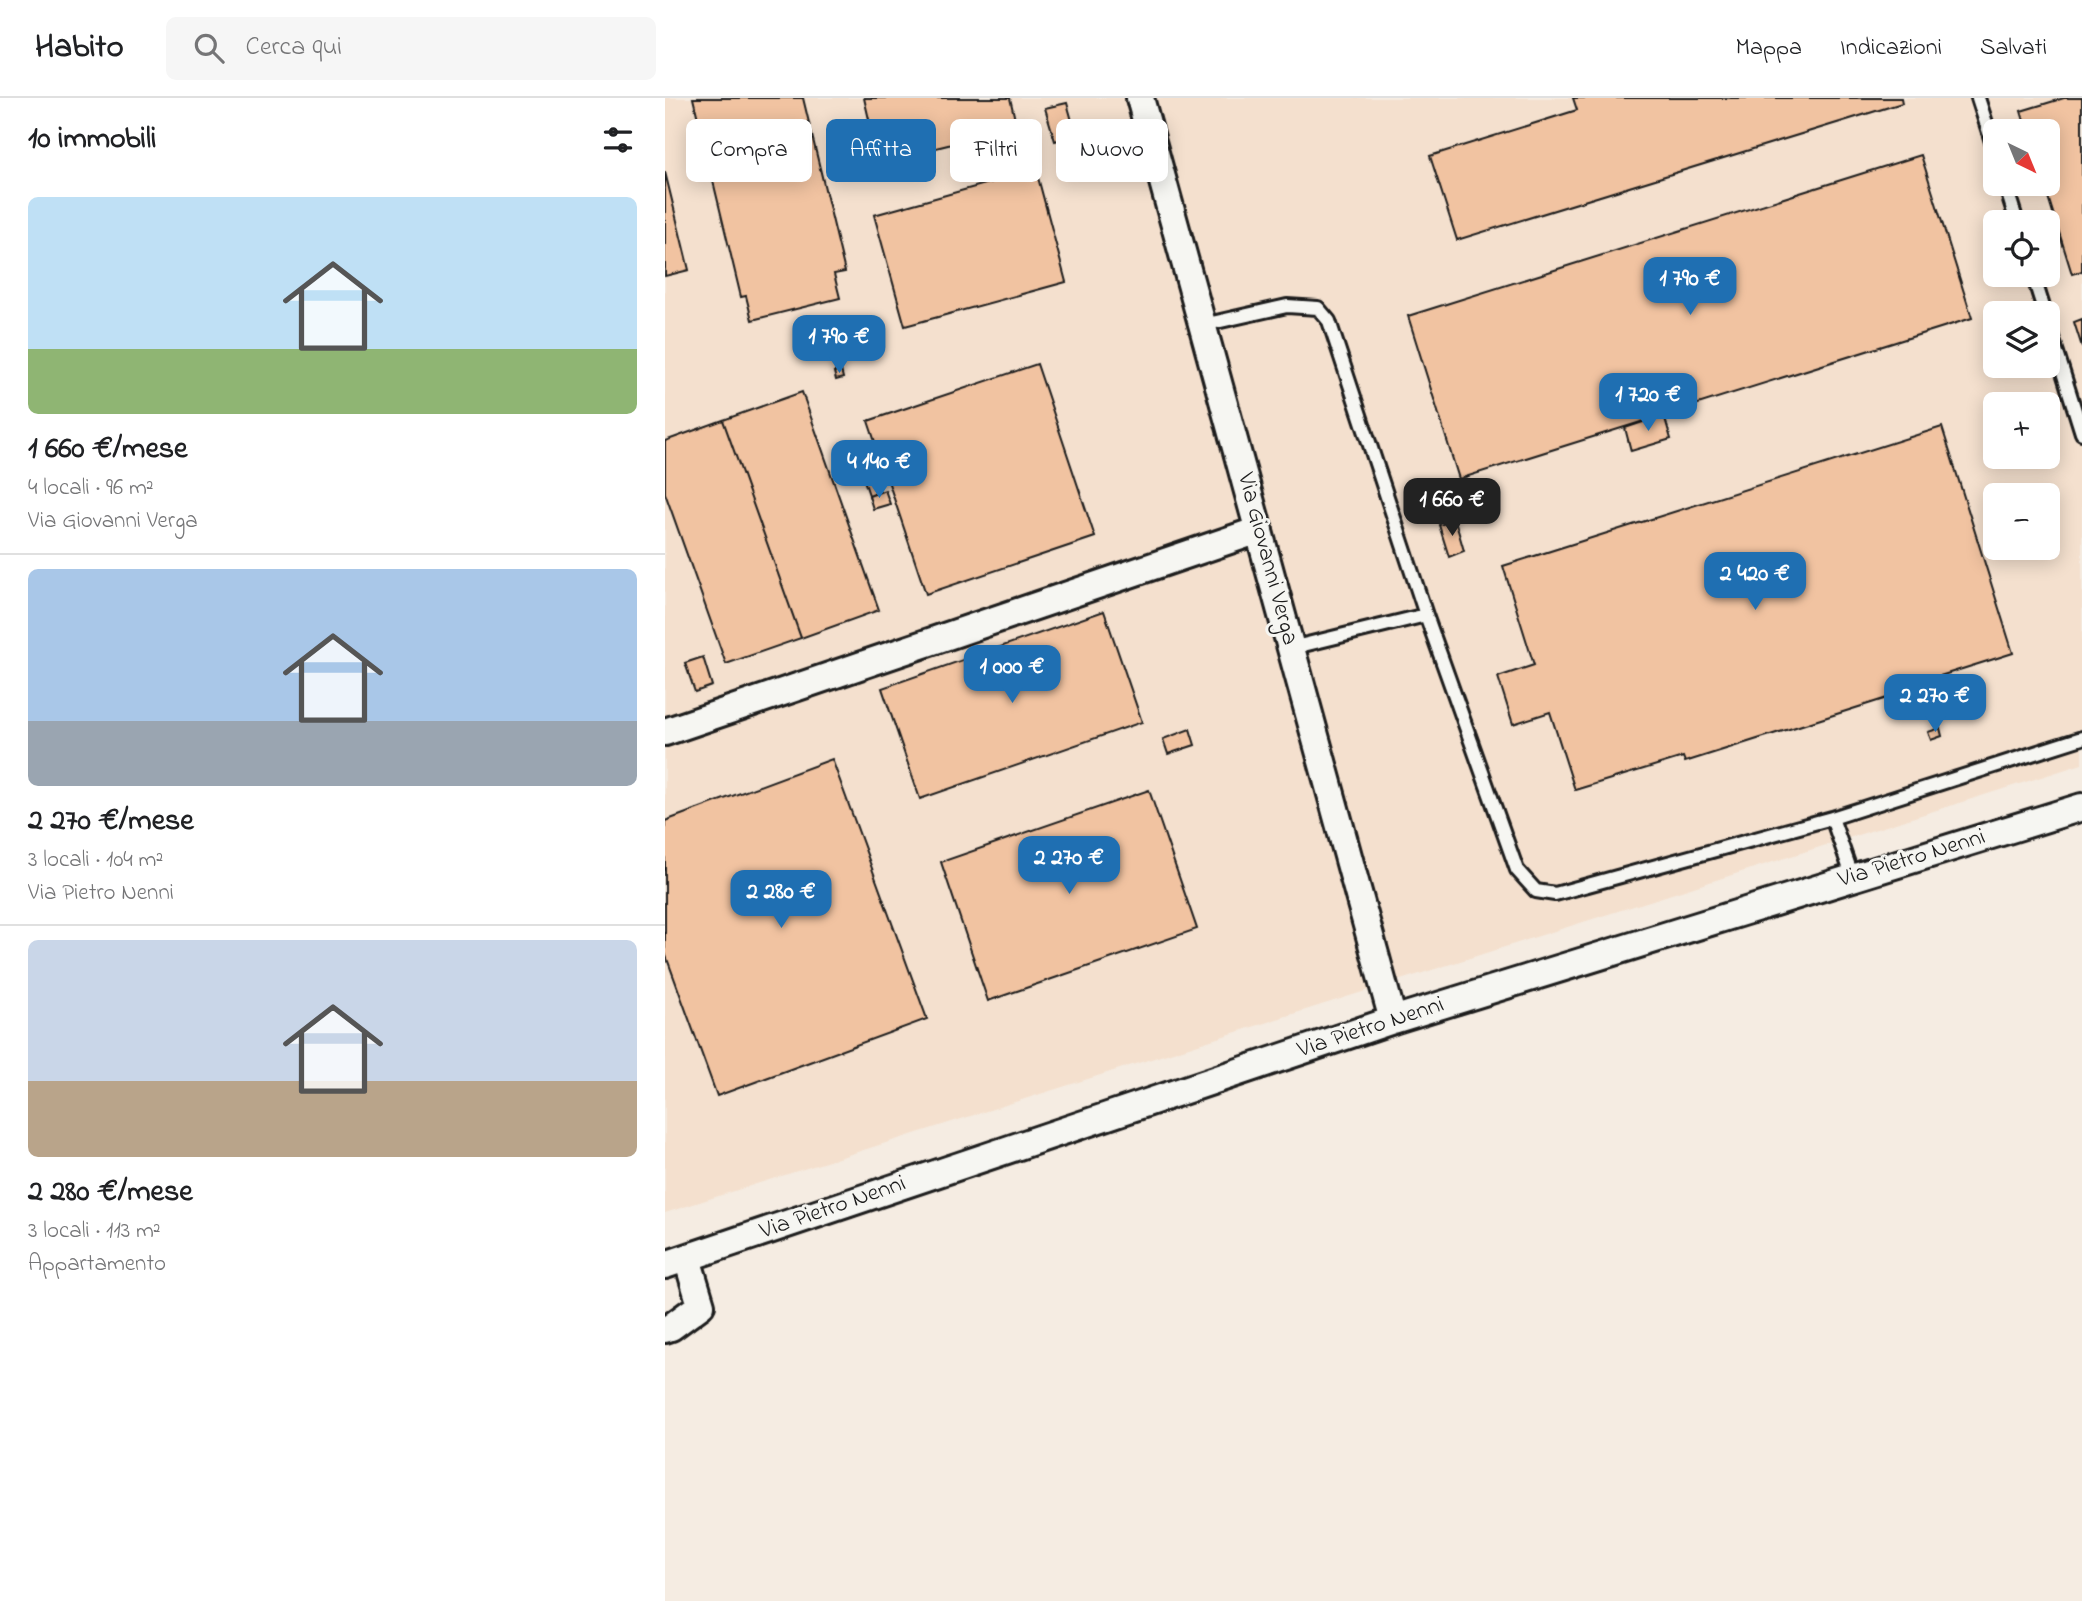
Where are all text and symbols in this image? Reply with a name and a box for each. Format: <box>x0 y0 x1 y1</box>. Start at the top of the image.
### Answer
search box <box>166 17 656 80</box>
text: Habito <box>35 24 124 72</box>
icon: search <box>190 29 228 67</box>
text: Cerca qui <box>246 29 342 67</box>
text: Mappa <box>1735 31 1802 66</box>
text: Indicazioni <box>1840 31 1942 66</box>
text: Salvati <box>1980 31 2047 66</box>
text: 10 immobili <box>28 118 156 162</box>
chip: Compra <box>686 119 812 182</box>
chip: Affitta <box>826 119 936 182</box>
chip: Filtri <box>950 119 1042 182</box>
chip: Nuovo <box>1056 119 1168 182</box>
north arrow <box>1983 119 2060 196</box>
map controls <box>1983 119 2060 560</box>
icon: filters <box>599 121 637 159</box>
button: locate <box>1983 210 2060 287</box>
icon: home <box>270 243 396 369</box>
pin: 1 790 € <box>1625 258 1755 317</box>
text: 1 790 € <box>1659 263 1721 296</box>
button: layers <box>1983 301 2060 378</box>
pin: 1 790 € <box>774 316 904 375</box>
text: 1 790 € <box>808 321 870 354</box>
pin: 1 720 € <box>1583 374 1713 433</box>
text: 1 720 € <box>1615 379 1681 412</box>
button: + <box>1983 392 2060 469</box>
text: 1 660 €/mese <box>28 428 188 472</box>
pin: 4 140 € <box>814 440 944 500</box>
text: 4 140 € <box>847 446 911 479</box>
street label: Via Giovanni Verga <box>1227 468 1307 649</box>
text: 4 locali · 96 m² <box>28 472 154 505</box>
pin: 1 660 € <box>1387 478 1517 538</box>
button: − <box>1983 483 2060 560</box>
text: 1 660 € <box>1419 484 1485 517</box>
text: Via Giovanni Verga <box>28 505 198 538</box>
pin: 2 420 € <box>1690 552 1820 612</box>
text: 2 420 € <box>1720 558 1790 591</box>
icon: home <box>270 615 396 741</box>
pin: 1 000 € <box>947 646 1077 705</box>
text: 1 000 € <box>980 651 1044 684</box>
pin: 2 270 € <box>1870 674 2000 734</box>
text: 2 270 € <box>1900 680 1970 713</box>
text: 2 270 €/mese <box>28 800 194 844</box>
street label: Via Pietro Nenni <box>1833 820 1990 898</box>
pin: 2 270 € <box>1004 836 1134 896</box>
text: 2 270 € <box>1034 842 1104 875</box>
text: 3 locali · 104 m² <box>28 844 163 877</box>
pin: 2 280 € <box>716 870 846 930</box>
text: 2 280 € <box>747 876 815 909</box>
text: Via Pietro Nenni <box>28 877 174 910</box>
icon: home <box>270 986 396 1112</box>
street label: Via Pietro Nenni <box>1292 988 1449 1068</box>
street label: Via Pietro Nenni <box>754 1167 911 1250</box>
text: 2 280 €/mese <box>28 1171 193 1215</box>
text: 3 locali · 113 m² <box>28 1215 161 1248</box>
text: Appartamento <box>28 1248 166 1281</box>

